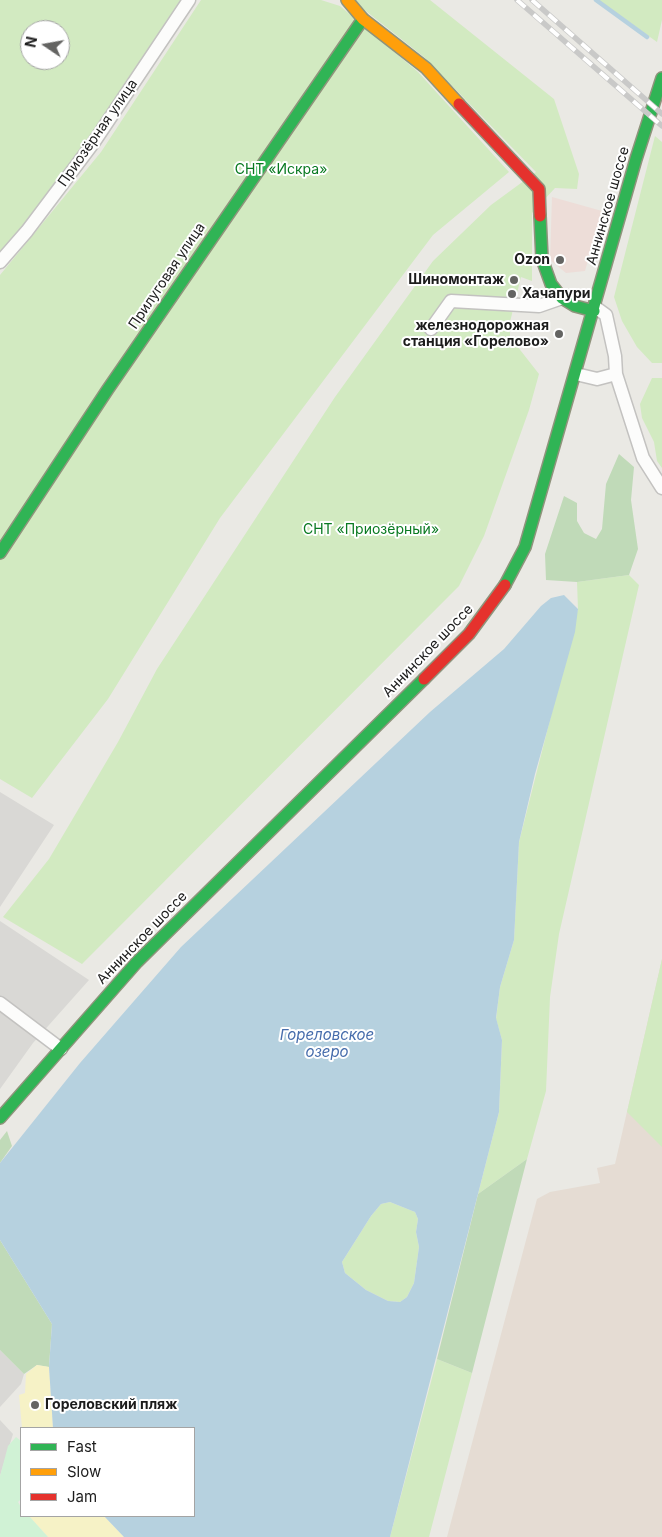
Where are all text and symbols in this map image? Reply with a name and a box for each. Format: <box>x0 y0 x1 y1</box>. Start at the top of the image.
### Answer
north arrow <box>20 20 70 70</box>
text: N <box>21 35 40 49</box>
street label: Приозёрная улица <box>55 76 141 190</box>
street label: Аннинское шоссе <box>583 145 633 267</box>
park label: СНТ «Искра» <box>235 162 327 178</box>
street label: Прилуговая улица <box>125 220 209 332</box>
place label: Ozon <box>514 252 550 268</box>
marker: Ozon <box>554 254 566 266</box>
place label: Шиномонтаж <box>408 272 504 288</box>
marker: Шиномонтаж <box>508 274 520 286</box>
place label: Хачапури <box>522 286 591 302</box>
marker: Хачапури <box>506 288 518 300</box>
place label: железнодорожная станция «Горелово» <box>403 318 549 351</box>
marker: железнодорожная станция «Горелово» <box>553 328 565 340</box>
park label: СНТ «Приозёрный» <box>303 522 439 538</box>
street label: Аннинское шоссе <box>379 601 477 701</box>
street label: Аннинское шоссе <box>93 888 191 988</box>
water label: Гореловское озеро <box>280 1026 374 1061</box>
place label: Гореловский пляж <box>45 1397 177 1413</box>
marker: Гореловский пляж <box>29 1399 41 1411</box>
legend <box>20 1427 195 1517</box>
text: Fast <box>67 1437 97 1456</box>
text: Slow <box>67 1462 101 1481</box>
text: Jam <box>67 1487 97 1506</box>

